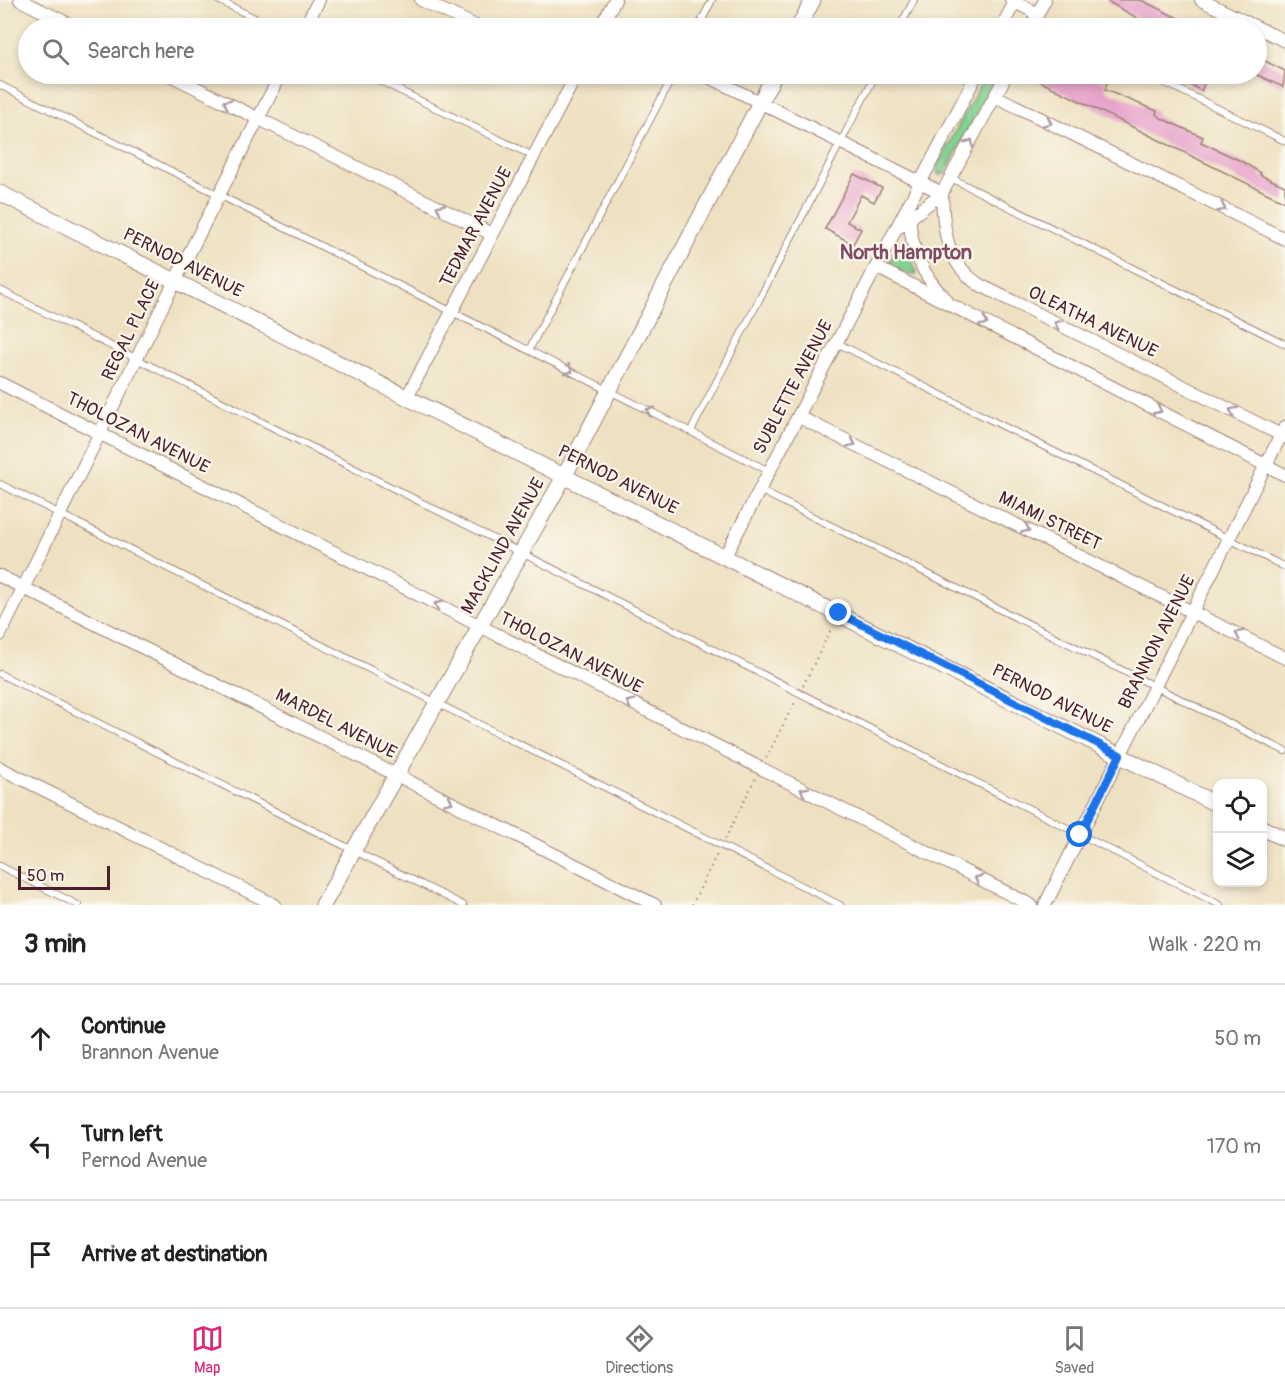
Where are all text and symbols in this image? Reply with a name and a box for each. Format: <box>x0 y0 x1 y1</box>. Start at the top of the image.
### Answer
search box <box>18 18 1267 84</box>
icon: search <box>39 35 72 68</box>
text: Search here <box>87 37 194 65</box>
one-way arrow <box>223 98 234 110</box>
one-way arrow <box>1041 114 1052 126</box>
one-way arrow <box>963 139 974 150</box>
street label: TEDMAR AVENUE <box>435 163 517 291</box>
one-way arrow <box>1216 201 1227 213</box>
one-way arrow <box>435 204 446 215</box>
street label: PERNOD AVENUE <box>119 223 247 303</box>
district label: North Hampton <box>840 240 972 265</box>
street label: REGAL PLACE <box>97 276 165 384</box>
street label: OLEATHA AVENUE <box>1024 281 1162 363</box>
one-way arrow <box>978 315 988 326</box>
street label: SUBLETTE AVENUE <box>748 316 838 458</box>
one-way arrow <box>1054 320 1065 331</box>
one-way arrow <box>563 363 573 374</box>
street label: THOLOZAN AVENUE <box>63 387 213 479</box>
one-way arrow <box>1151 403 1162 415</box>
one-way arrow <box>645 406 656 418</box>
one-way arrow <box>1228 407 1239 418</box>
one-way arrow <box>845 435 856 447</box>
street label: PERNOD AVENUE <box>554 440 682 520</box>
street label: MACKLIND AVENUE <box>456 474 550 618</box>
street label: MIAMI STREET <box>995 486 1105 556</box>
one-way arrow <box>1020 522 1031 533</box>
street label: BRANNON AVENUE <box>1113 571 1201 713</box>
route end <box>825 599 851 625</box>
one-way arrow <box>433 601 444 612</box>
street label: THOLOZAN AVENUE <box>496 607 646 699</box>
one-way arrow <box>1234 630 1245 642</box>
street label: PERNOD AVENUE <box>988 659 1116 739</box>
street label: MARDEL AVENUE <box>271 684 401 764</box>
one-way arrow <box>626 698 637 710</box>
map controls <box>1213 779 1267 887</box>
button: locate <box>1213 779 1267 833</box>
one-way arrow <box>800 786 811 798</box>
one-way arrow <box>443 794 454 805</box>
route start <box>1066 821 1092 847</box>
button: layers <box>1213 833 1267 887</box>
scale bar <box>18 863 110 890</box>
text: 50 m <box>27 866 64 886</box>
one-way arrow <box>974 874 985 886</box>
text: 3 min <box>24 928 86 960</box>
text: Walk · 220 m <box>1148 932 1261 957</box>
text: Continue <box>81 1012 165 1040</box>
icon: ahead <box>24 1022 57 1055</box>
text: 50 m <box>1214 1026 1261 1051</box>
text: Brannon Avenue <box>81 1040 219 1065</box>
text: Turn left <box>81 1120 163 1148</box>
icon: left <box>24 1130 57 1163</box>
text: 170 m <box>1207 1134 1261 1159</box>
text: Pernod Avenue <box>81 1148 207 1173</box>
icon: arrive <box>24 1238 57 1271</box>
text: Arrive at destination <box>81 1240 267 1268</box>
tab: Map <box>191 1322 224 1378</box>
tab: Directions <box>605 1322 673 1378</box>
tab: Saved <box>1055 1322 1094 1378</box>

